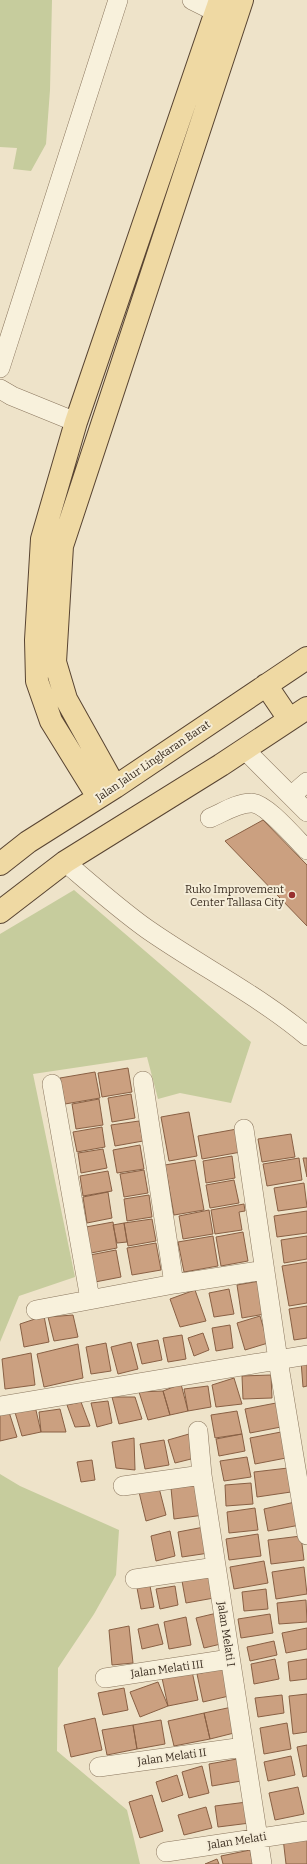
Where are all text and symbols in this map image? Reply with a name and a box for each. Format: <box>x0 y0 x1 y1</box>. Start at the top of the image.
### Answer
street label: Jalan Jalur Lingkaran Barat <box>92 718 213 805</box>
place label: Ruko Improvement Center Tallasa City <box>185 883 284 909</box>
marker: Ruko Improvement Center Tallasa City <box>287 890 297 900</box>
street label: Jalan Melati I <box>214 1600 238 1668</box>
street label: Jalan Melati III <box>129 1657 204 1681</box>
street label: Jalan Melati II <box>136 1746 207 1768</box>
street label: Jalan Melati <box>206 1830 268 1852</box>

